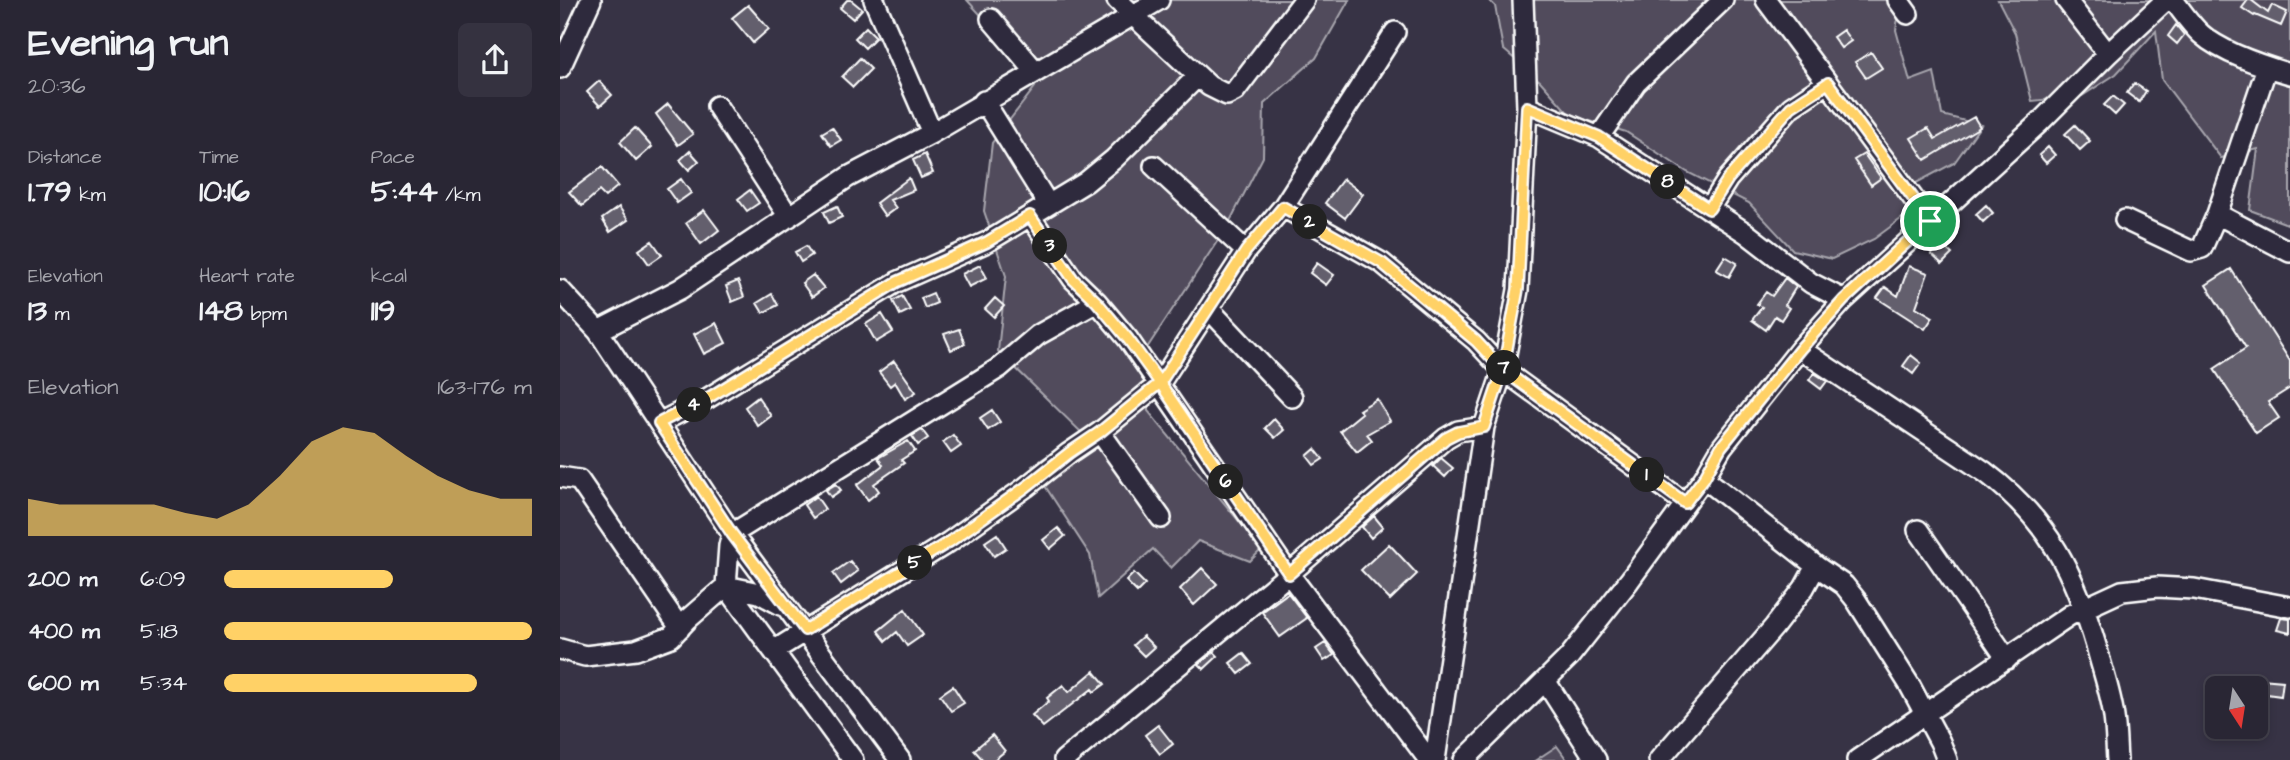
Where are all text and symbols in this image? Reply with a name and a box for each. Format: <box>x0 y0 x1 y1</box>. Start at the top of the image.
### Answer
text: Evening run <box>28 18 229 70</box>
button: share <box>458 23 532 97</box>
text: 20:36 <box>28 70 86 102</box>
text: Distance <box>28 144 102 171</box>
text: Time <box>199 144 239 171</box>
text: Pace <box>371 144 415 171</box>
pin: 8 <box>1650 164 1686 200</box>
text: 8 <box>1661 168 1674 195</box>
text: 1.79 <box>28 171 72 213</box>
text: 10:16 <box>199 171 250 213</box>
text: 5:44 <box>371 171 438 213</box>
text: km <box>72 182 106 209</box>
text: /km <box>438 182 480 209</box>
pin <box>1900 191 1960 251</box>
icon: arrive <box>1911 202 1949 240</box>
pin: 2 <box>1292 204 1328 240</box>
text: 2 <box>1304 208 1315 235</box>
pin: 3 <box>1032 229 1068 264</box>
text: 3 <box>1045 232 1054 259</box>
text: Elevation <box>28 263 103 290</box>
text: Heart rate <box>199 263 295 290</box>
text: kcal <box>371 263 407 290</box>
text: 13 <box>28 290 47 332</box>
text: 148 <box>199 290 243 332</box>
text: 119 <box>371 290 395 332</box>
text: m <box>47 301 70 328</box>
text: bpm <box>243 301 287 328</box>
pin: 7 <box>1486 350 1522 386</box>
text: 7 <box>1498 354 1509 381</box>
text: Elevation <box>28 371 119 403</box>
text: 163–176 m <box>437 371 532 403</box>
pin: 4 <box>676 388 712 422</box>
text: 4 <box>687 391 700 418</box>
pin: 1 <box>1630 458 1664 492</box>
text: 1 <box>1645 461 1648 488</box>
pin: 6 <box>1208 464 1244 500</box>
text: 6 <box>1220 468 1231 495</box>
pin: 5 <box>898 546 932 580</box>
text: 5 <box>908 549 921 576</box>
text: 200 m <box>28 563 97 595</box>
text: 6:09 <box>140 563 186 595</box>
text: 400 m <box>28 615 100 647</box>
text: 5:18 <box>140 615 178 647</box>
text: 600 m <box>28 667 99 699</box>
text: 5:34 <box>140 667 187 699</box>
north arrow <box>2205 676 2268 738</box>
map controls <box>2205 676 2268 739</box>

